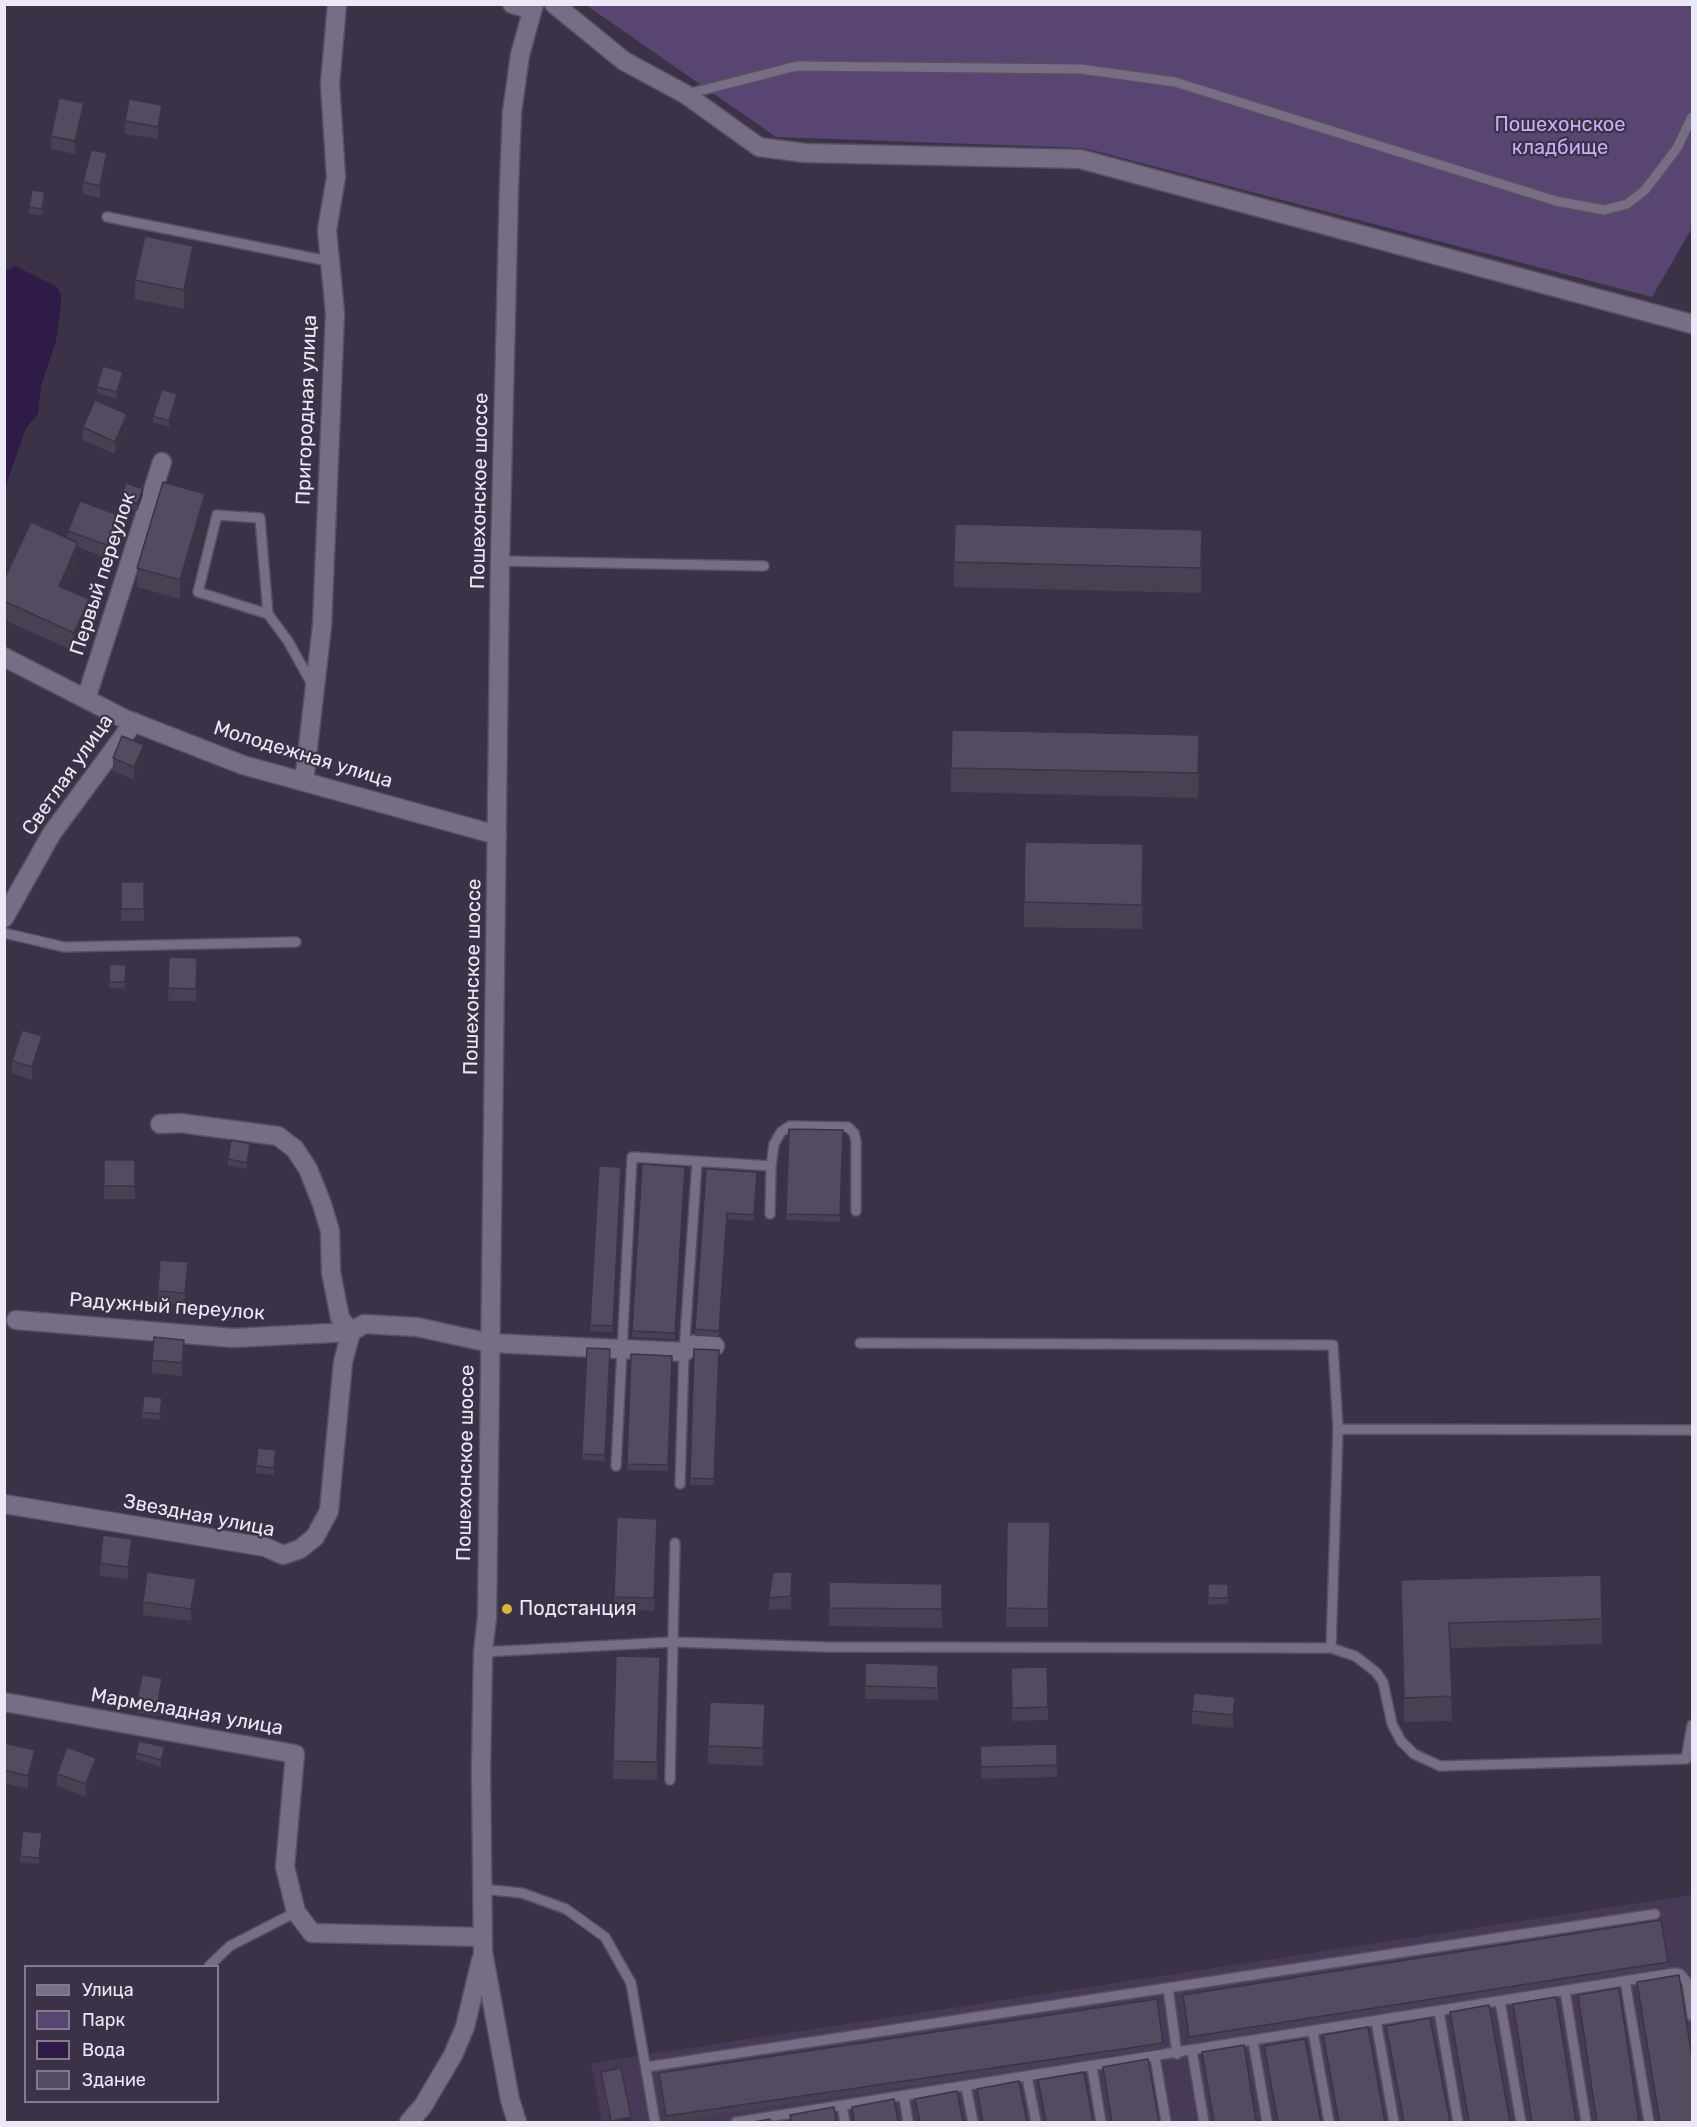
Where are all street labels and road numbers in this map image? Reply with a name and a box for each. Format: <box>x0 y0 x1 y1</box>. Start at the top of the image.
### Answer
street label: Пригородная улица <box>292 315 322 505</box>
street label: Пошехонское шоссе <box>466 393 494 589</box>
street label: Первый переулок <box>65 490 141 658</box>
street label: Светлая улица <box>17 710 119 840</box>
street label: Молодежная улица <box>211 716 395 794</box>
street label: Пошехонское шоссе <box>459 879 487 1075</box>
street label: Радужный переулок <box>68 1288 266 1326</box>
street label: Пошехонское шоссе <box>452 1365 480 1561</box>
street label: Звездная улица <box>121 1490 277 1542</box>
street label: Мармеладная улица <box>89 1683 285 1741</box>

